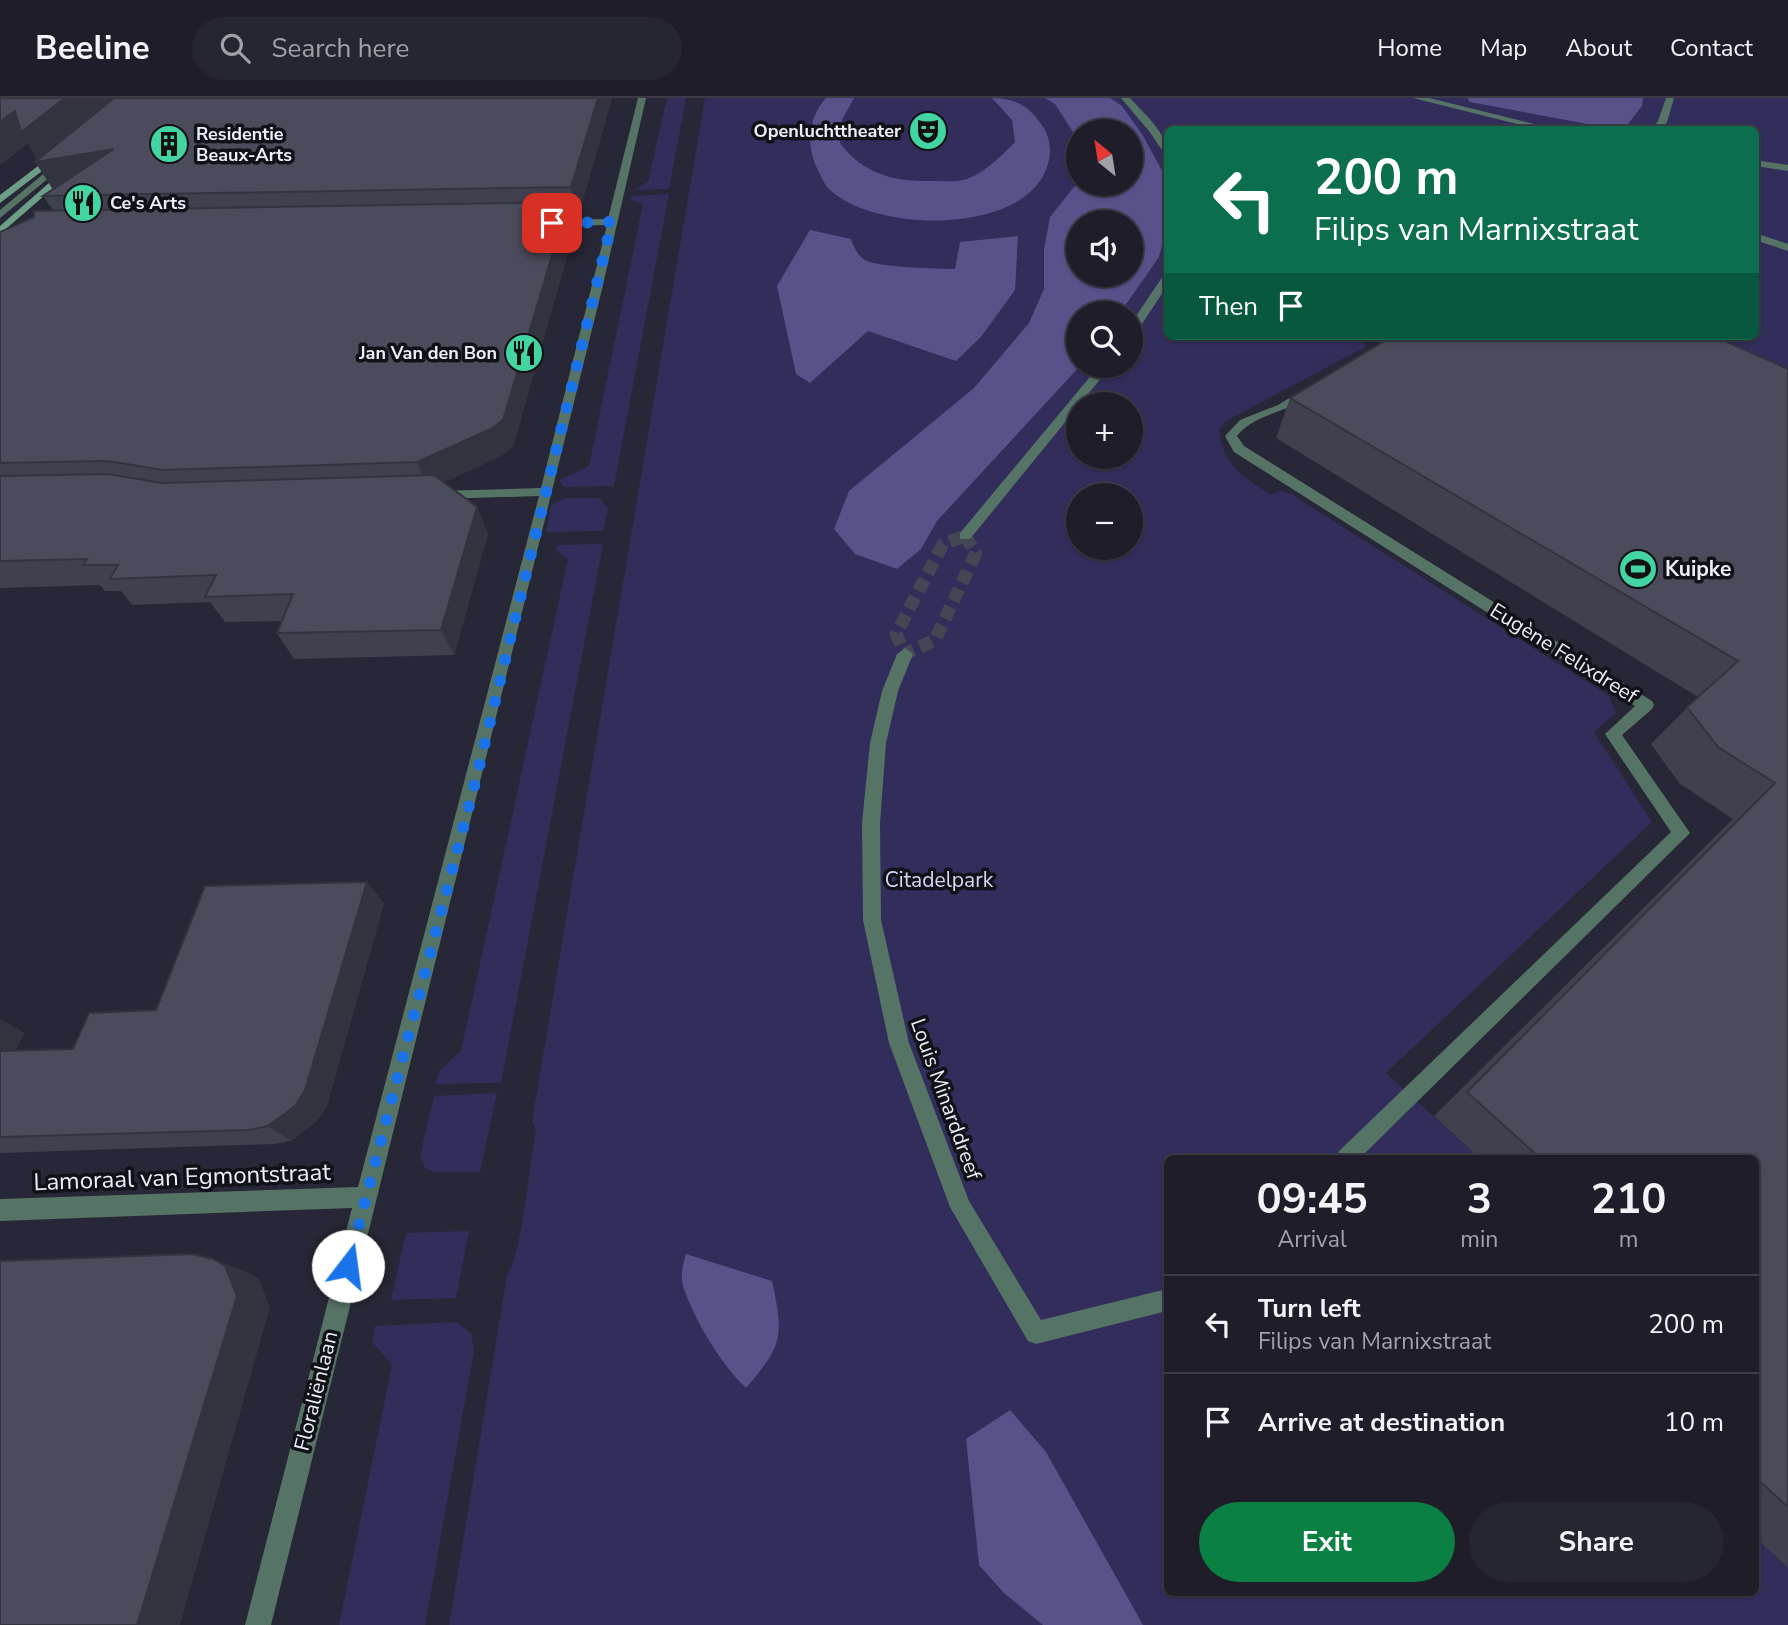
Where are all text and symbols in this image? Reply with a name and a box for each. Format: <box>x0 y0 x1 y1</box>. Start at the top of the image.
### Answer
search box <box>192 17 682 80</box>
text: Beeline <box>35 26 150 71</box>
icon: search <box>216 29 254 67</box>
text: Search here <box>272 31 409 66</box>
text: Home <box>1377 32 1442 64</box>
text: Map <box>1480 32 1527 64</box>
text: About <box>1565 32 1632 64</box>
text: Contact <box>1670 32 1753 64</box>
theatre icon: Openluchttheater <box>907 110 949 152</box>
place label: Openluchttheater <box>754 119 901 143</box>
north arrow <box>1066 119 1143 196</box>
map controls <box>1066 119 1143 560</box>
place label: Residentie Beaux-Arts <box>196 122 292 167</box>
building icon: Residentie Beaux-Arts <box>148 123 190 165</box>
text: 200 m <box>1314 144 1458 211</box>
icon: left <box>1199 154 1290 245</box>
restaurant icon: Ce's Arts <box>62 182 104 224</box>
place label: Ce's Arts <box>110 191 186 215</box>
pin <box>522 193 582 253</box>
icon: arrive <box>533 204 571 242</box>
text: Filips van Marnixstraat <box>1314 208 1639 251</box>
button: sound <box>1066 210 1143 287</box>
icon: arrive <box>1272 287 1310 325</box>
text: Then <box>1199 289 1258 324</box>
button: search <box>1066 301 1143 378</box>
restaurant icon: Jan Van den Bon <box>503 332 545 374</box>
place label: Jan Van den Bon <box>358 341 497 365</box>
button: + <box>1066 392 1143 469</box>
button: − <box>1066 483 1143 560</box>
sports icon: Kuipke <box>1617 548 1659 590</box>
place label: Kuipke <box>1665 555 1731 583</box>
street label: Eugène Felixdreef <box>1485 596 1644 710</box>
park label: Citadelpark <box>885 866 994 894</box>
street label: Louis Minarddreef <box>904 1015 989 1184</box>
street label: Lamoraal van Egmontstraat <box>33 1156 332 1198</box>
text: 09:45 <box>1257 1171 1368 1228</box>
text: 3 <box>1467 1171 1492 1228</box>
text: 210 <box>1591 1171 1666 1228</box>
text: Arrival <box>1278 1224 1347 1255</box>
text: min <box>1460 1224 1498 1255</box>
text: m <box>1619 1224 1639 1255</box>
position arrow <box>311 1229 385 1303</box>
text: Turn left <box>1258 1291 1361 1326</box>
icon: left <box>1199 1305 1237 1343</box>
text: 200 m <box>1648 1307 1724 1342</box>
text: Filips van Marnixstraat <box>1258 1326 1491 1357</box>
street label: Floraliënlaan <box>288 1328 344 1454</box>
icon: arrive <box>1199 1403 1237 1441</box>
text: Arrive at destination <box>1258 1405 1505 1440</box>
text: 10 m <box>1664 1405 1724 1440</box>
button: Exit <box>1199 1502 1455 1582</box>
button: Share <box>1469 1502 1724 1582</box>

